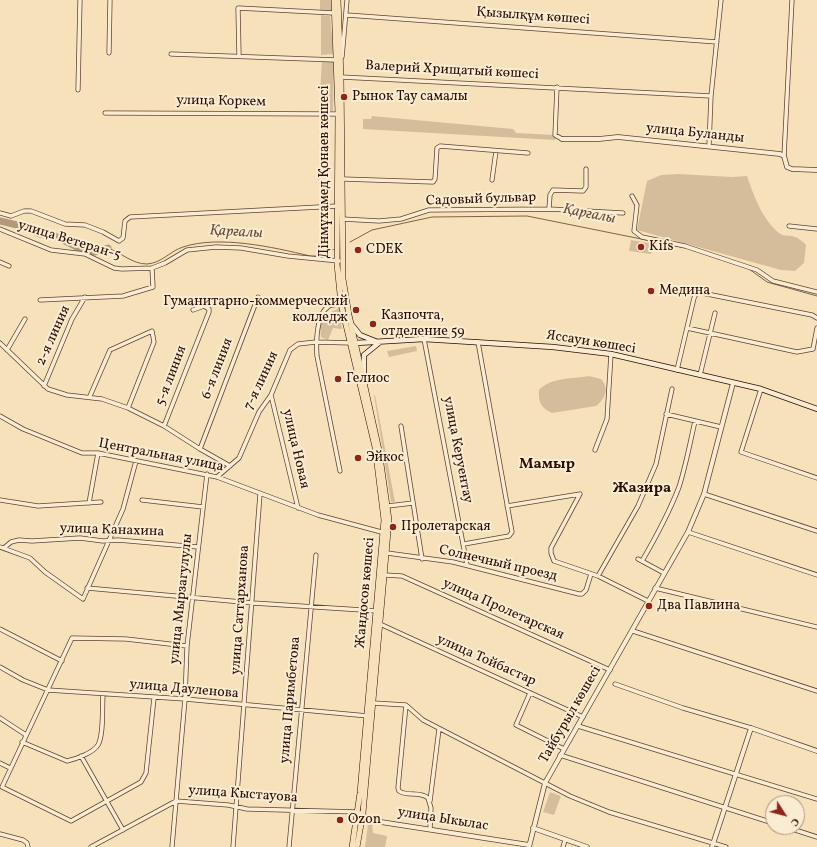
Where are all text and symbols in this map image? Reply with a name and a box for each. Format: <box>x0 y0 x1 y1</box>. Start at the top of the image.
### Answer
street label: Қызылқұм көшесі <box>476 5 590 29</box>
street label: Валерий Хрищатый көшесі <box>365 58 539 84</box>
street label: Дінмұхамед Қонаев көшесі <box>317 85 333 259</box>
place label: Рынок Тау самалы <box>352 89 468 105</box>
marker: Рынок Тау самалы <box>339 92 349 102</box>
street label: улица Коркем <box>176 93 266 111</box>
street label: улица Буланды <box>645 120 745 148</box>
street label: Садовый бульвар <box>426 190 536 210</box>
water label: Қарғалы <box>561 201 617 229</box>
street label: улица Ветеран-5 <box>15 217 123 265</box>
water label: Қарғалы <box>209 223 263 243</box>
place label: Kifs <box>649 239 673 255</box>
place label: CDEK <box>366 242 403 258</box>
marker: Kifs <box>636 242 646 252</box>
marker: CDEK <box>353 245 363 255</box>
place label: Медина <box>659 283 710 299</box>
marker: Медина <box>646 286 656 296</box>
place label: Гуманитарно-коммерческий колледж <box>163 294 348 326</box>
street label: 2-я линия <box>33 303 75 369</box>
marker: Гуманитарно-коммерческий колледж <box>351 305 361 315</box>
place label: Казпочта, отделение 59 <box>381 308 464 340</box>
marker: Казпочта, отделение 59 <box>368 319 378 329</box>
street label: Яссауи көшесі <box>545 328 637 358</box>
street label: 6-я линия <box>199 336 237 402</box>
street label: 5-я линия <box>153 343 191 409</box>
street label: 7-я линия <box>241 349 283 413</box>
place label: Гелиос <box>346 371 389 387</box>
marker: Гелиос <box>333 374 343 384</box>
street label: улица Керуентау <box>438 395 476 505</box>
street label: улица Новая <box>278 408 312 490</box>
street label: Центральная улица <box>97 436 225 476</box>
place label: Эйкос <box>366 450 404 466</box>
marker: Эйкос <box>353 453 363 463</box>
district label: Мамыр <box>519 456 575 474</box>
district label: Жазира <box>613 480 671 498</box>
place label: Пролетарская <box>401 519 491 535</box>
street label: улица Канахина <box>59 521 165 541</box>
marker: Пролетарская <box>388 522 398 532</box>
street label: улица Мырзагулулы <box>167 533 197 665</box>
street label: Жандосов көшесі <box>353 537 379 649</box>
street label: Солнечный проезд <box>437 542 559 586</box>
street label: улица Саттарханова <box>228 545 254 675</box>
street label: улица Пролетарская <box>440 576 566 644</box>
place label: Два Павлина <box>657 598 740 614</box>
marker: Два Павлина <box>644 601 654 611</box>
street label: улица Тойбастар <box>434 632 538 690</box>
street label: улица Паримбетова <box>277 636 305 764</box>
street label: Тайбурыл көшесі <box>536 663 606 767</box>
street label: улица Дауленова <box>129 677 239 703</box>
street label: улица Кыстауова <box>188 783 298 807</box>
north arrow <box>765 795 805 835</box>
street label: улица Ыкылас <box>396 805 490 835</box>
place label: Ozon <box>348 812 381 828</box>
text: С <box>786 814 802 829</box>
marker: Ozon <box>335 815 345 825</box>

